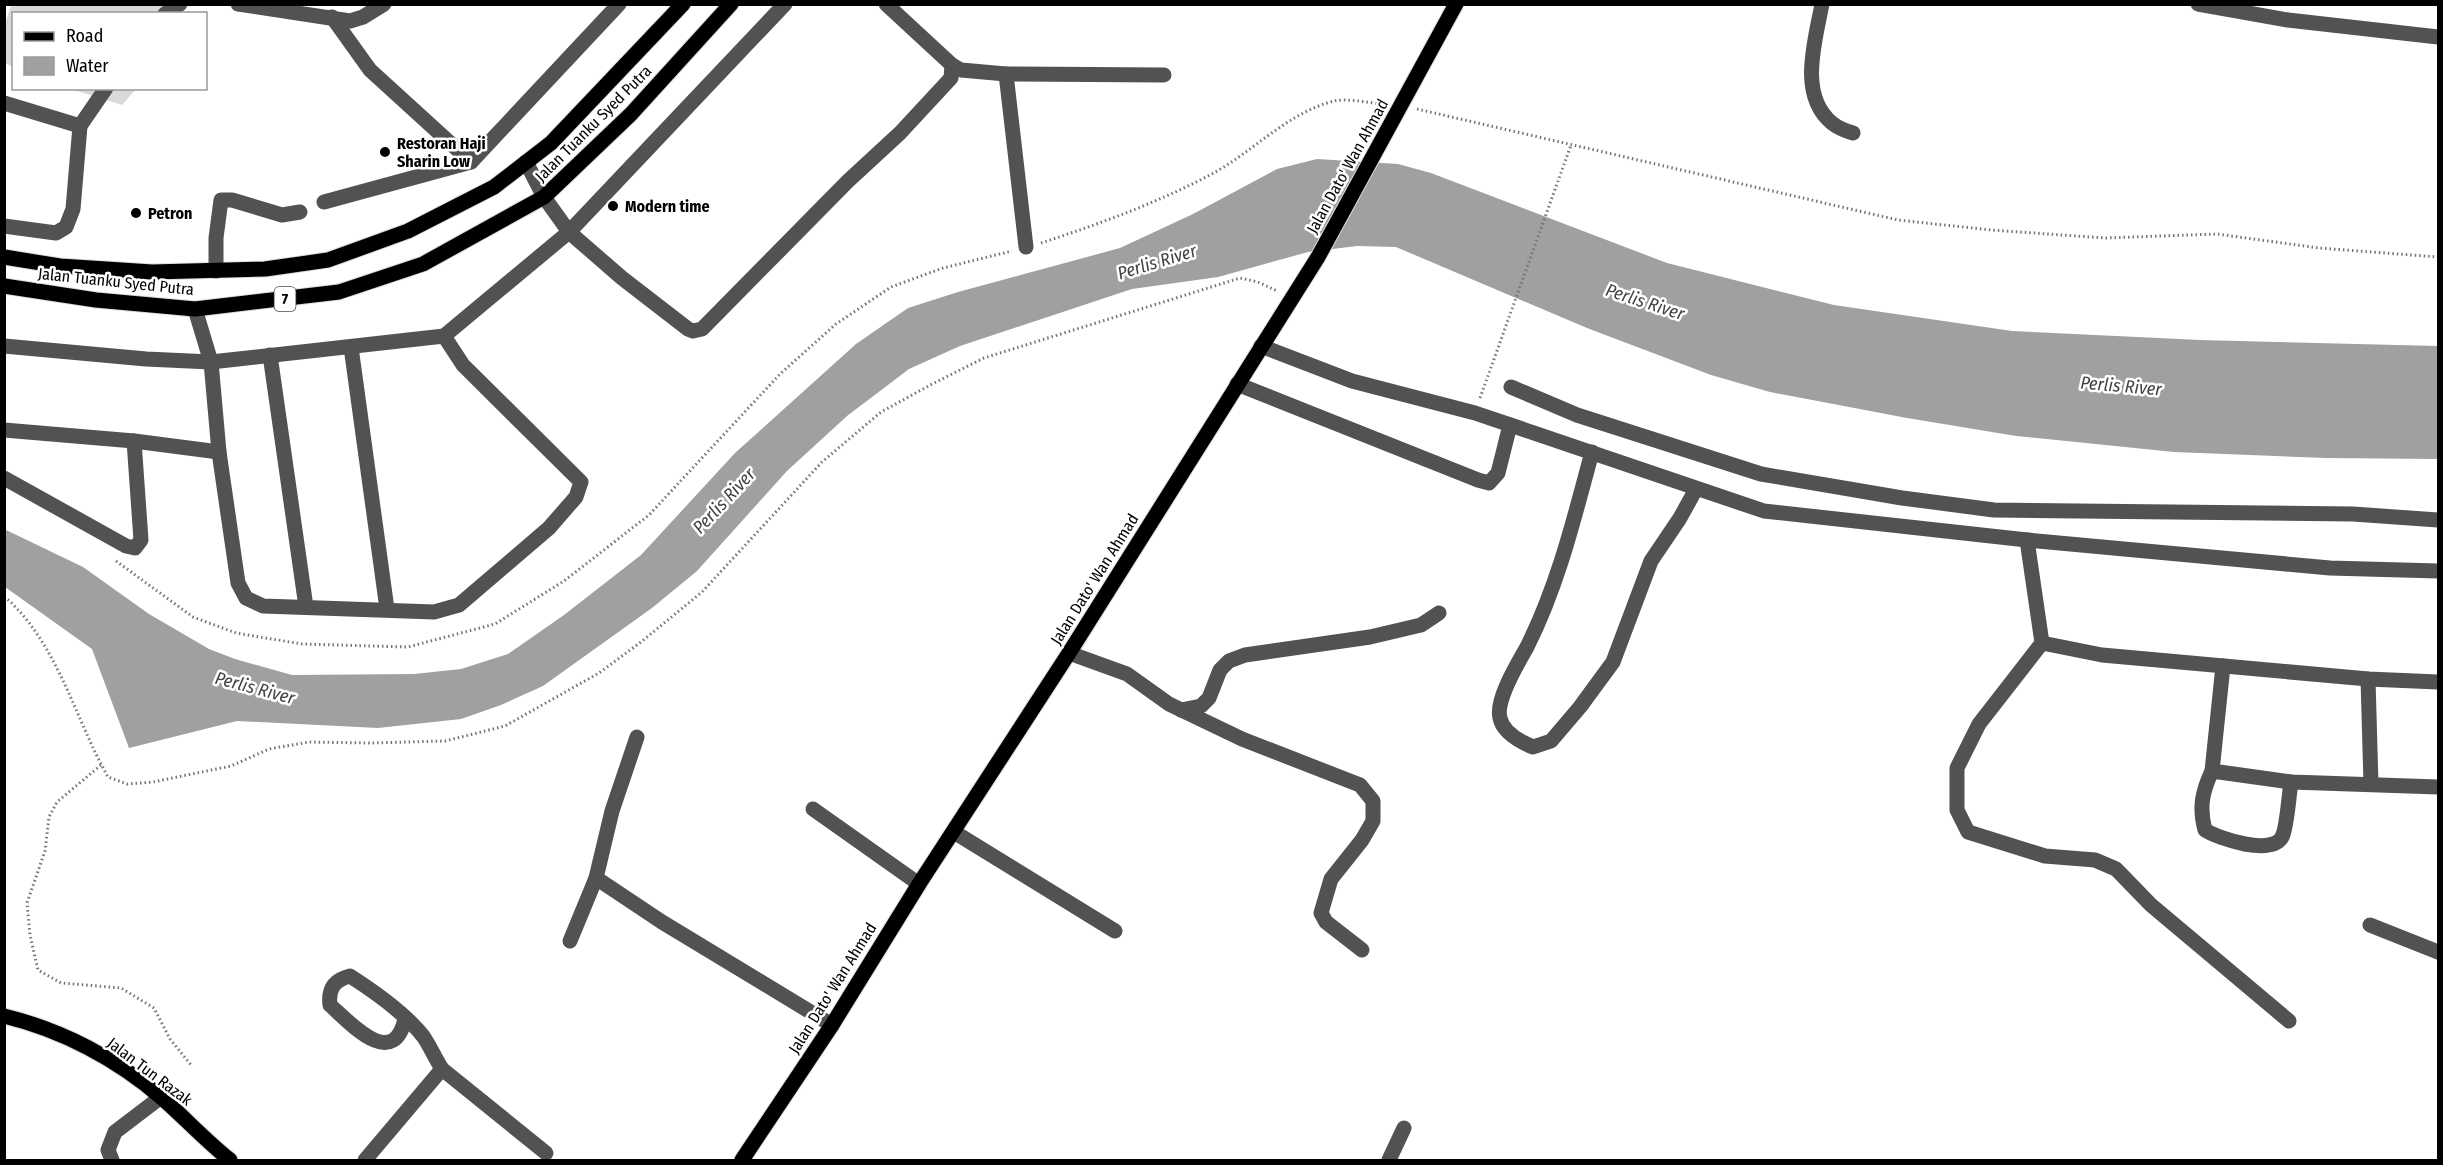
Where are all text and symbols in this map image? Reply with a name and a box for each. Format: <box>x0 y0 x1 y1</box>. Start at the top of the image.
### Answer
legend <box>12 12 207 90</box>
text: Road <box>66 25 103 47</box>
text: Water <box>66 55 109 77</box>
street label: Jalan Tuanku Syed Putra <box>531 61 656 185</box>
street label: Jalan Dato' Wan Ahmad <box>1303 96 1392 237</box>
place label: Restoran Haji Sharin Low <box>397 134 486 171</box>
marker: Restoran Haji Sharin Low <box>378 145 392 159</box>
place label: Modern time <box>625 197 710 216</box>
marker: Modern time <box>606 199 620 213</box>
place label: Petron <box>148 204 192 223</box>
marker: Petron <box>129 206 143 220</box>
water label: Perlis River <box>1115 239 1200 284</box>
street label: Jalan Tuanku Syed Putra <box>37 264 195 299</box>
water label: Perlis River <box>1603 279 1688 325</box>
road number: 7 <box>274 287 296 311</box>
water label: Perlis River <box>2079 371 2163 401</box>
water label: Perlis River <box>688 463 760 538</box>
street label: Jalan Dato' Wan Ahmad <box>1046 510 1142 648</box>
water label: Perlis River <box>213 667 298 709</box>
street label: Jalan Dato' Wan Ahmad <box>784 919 880 1057</box>
street label: Jalan Tun Razak <box>103 1033 196 1110</box>

